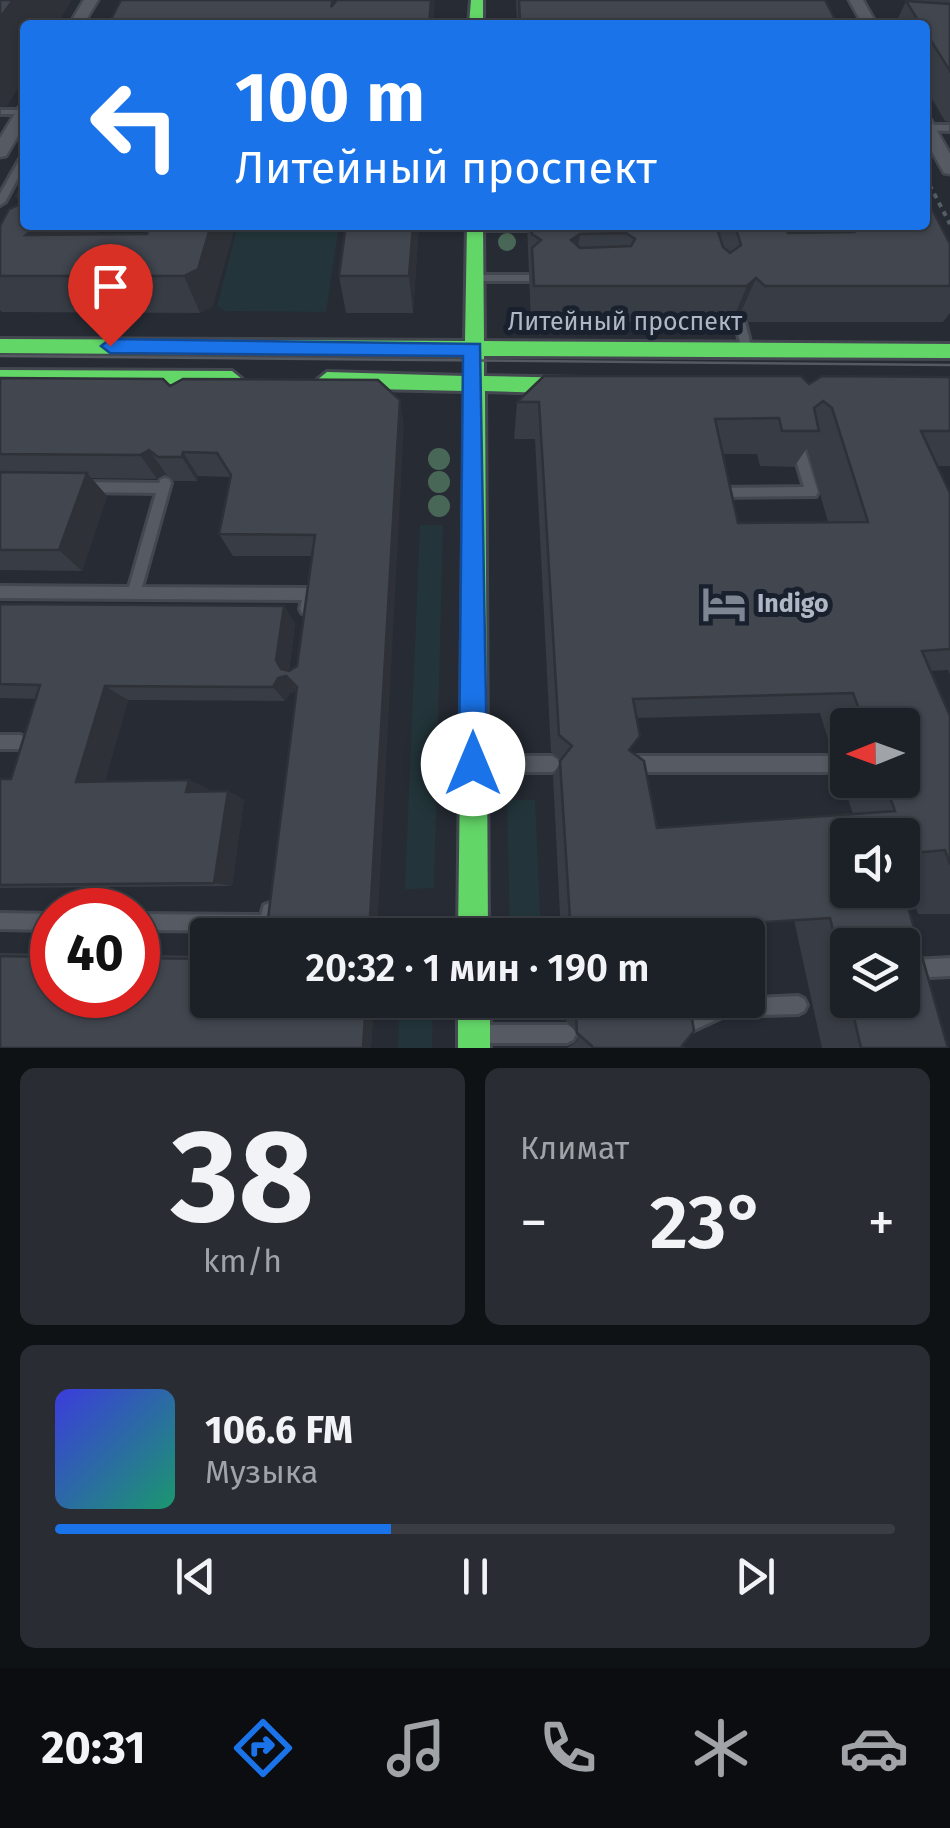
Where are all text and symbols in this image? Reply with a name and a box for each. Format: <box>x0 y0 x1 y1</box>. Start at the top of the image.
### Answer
text: 100 m <box>235 56 425 140</box>
icon: left <box>70 60 200 190</box>
text: Литейный проспект <box>235 141 657 195</box>
pin <box>68 244 153 347</box>
icon: arrive <box>83 259 138 314</box>
street label: Литейный проспект <box>508 307 743 337</box>
hotel icon: Indigo <box>700 580 748 628</box>
place label: Indigo <box>757 589 829 619</box>
north arrow <box>830 708 920 798</box>
map controls <box>830 708 920 1018</box>
position arrow <box>421 712 525 816</box>
button: sound <box>830 818 920 908</box>
speed limit sign: 40 <box>30 888 160 1018</box>
button: layers <box>830 928 920 1018</box>
text: 20:32 · 1 мин · 190 m <box>306 945 649 991</box>
text: 38 <box>171 1099 314 1255</box>
text: Климат <box>520 1129 629 1167</box>
text: 23° <box>650 1178 765 1268</box>
text: − <box>520 1190 548 1256</box>
text: + <box>868 1190 895 1256</box>
text: km/h <box>203 1242 282 1280</box>
text: 106.6 FM <box>205 1407 353 1453</box>
text: Музыка <box>205 1453 318 1491</box>
icon: previous <box>168 1549 223 1604</box>
icon: pause <box>448 1549 503 1604</box>
icon: next <box>728 1549 783 1604</box>
icon: directions <box>228 1713 298 1783</box>
icon: music <box>381 1713 451 1783</box>
icon: phone <box>533 1713 603 1783</box>
icon: climate <box>686 1713 756 1783</box>
icon: car <box>839 1713 909 1783</box>
text: 20:31 <box>41 1721 146 1775</box>

